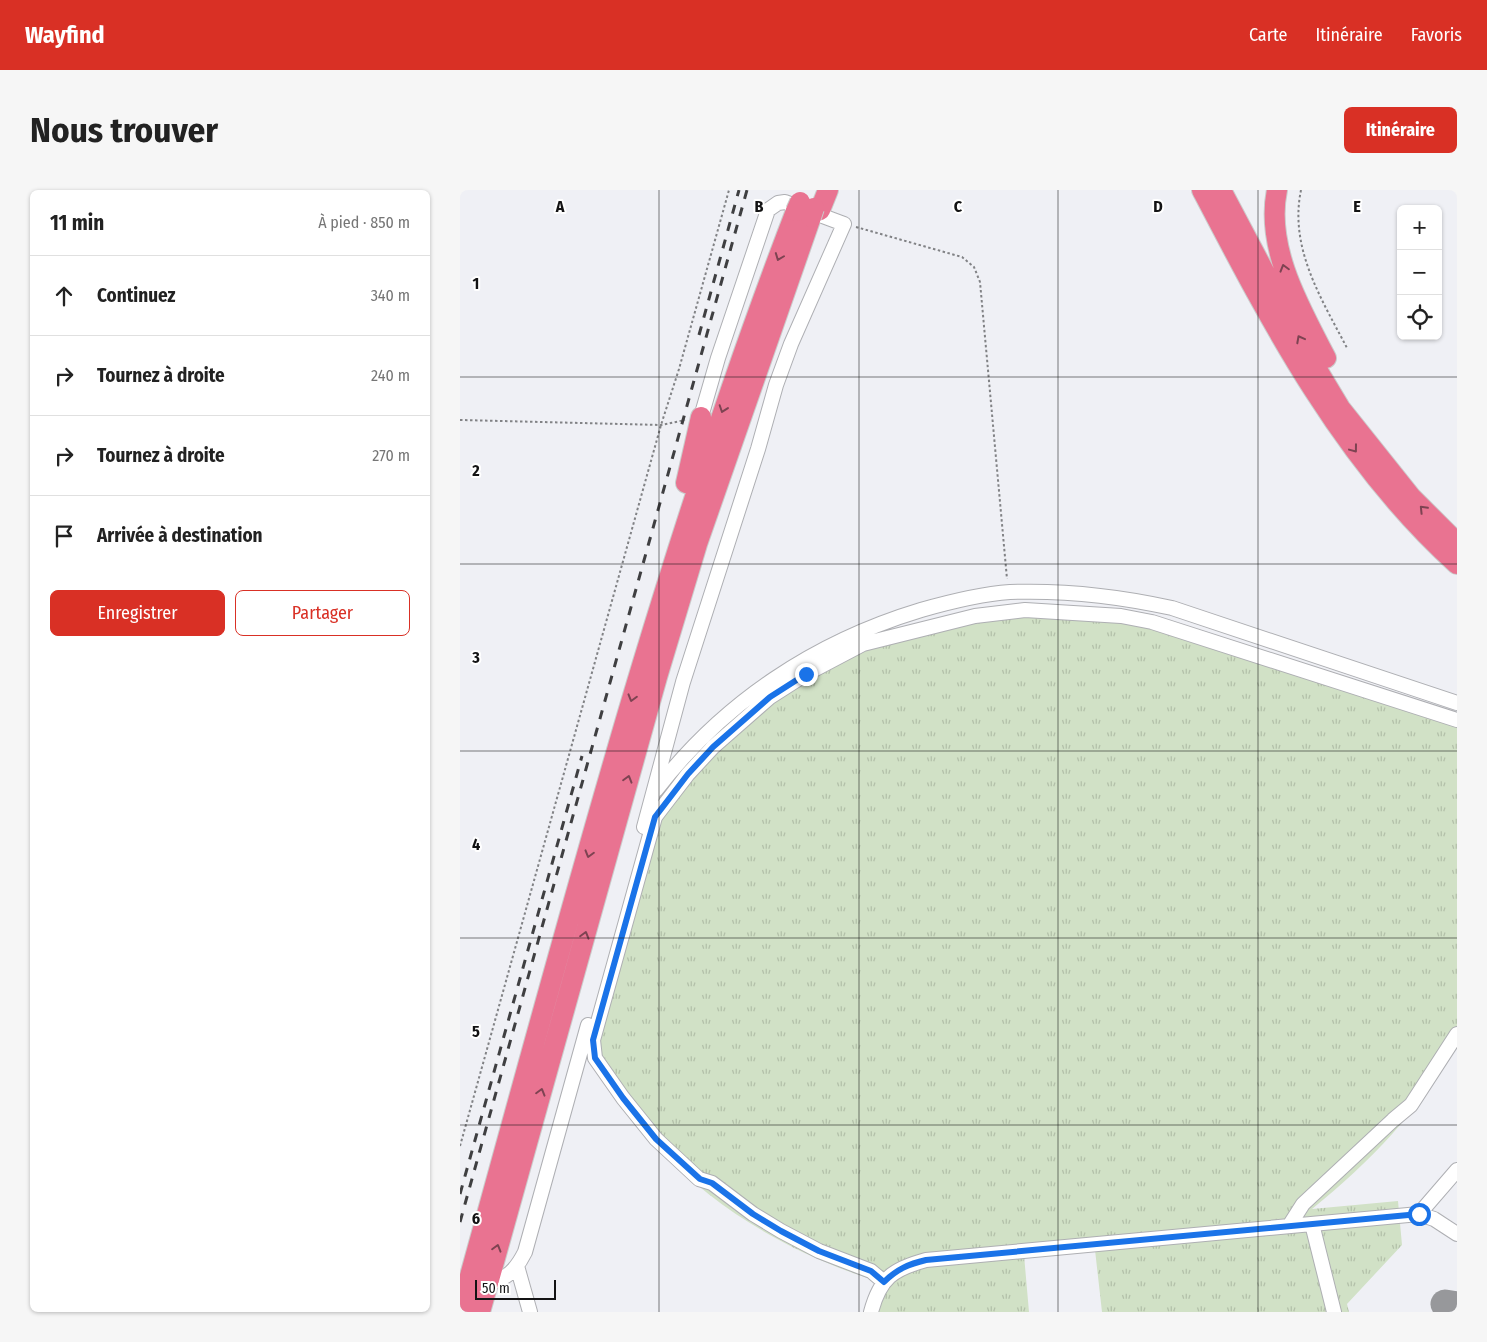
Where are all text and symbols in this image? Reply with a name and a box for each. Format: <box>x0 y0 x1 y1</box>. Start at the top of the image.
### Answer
text: Wayfind <box>25 21 105 49</box>
text: Carte <box>1249 24 1287 46</box>
text: Itinéraire <box>1315 24 1383 46</box>
text: Favoris <box>1411 24 1462 46</box>
button: Itinéraire <box>1344 107 1457 153</box>
text: Nous trouver <box>30 109 218 151</box>
text: A <box>555 197 565 216</box>
text: B <box>755 197 764 216</box>
text: C <box>954 197 963 216</box>
text: D <box>1153 197 1163 216</box>
text: E <box>1353 197 1361 216</box>
map controls <box>1397 205 1442 340</box>
button: + <box>1397 205 1442 250</box>
text: 11 min <box>50 210 104 236</box>
text: À pied · 850 m <box>318 213 410 232</box>
button: − <box>1397 250 1442 295</box>
one-way arrow <box>774 252 785 261</box>
one-way arrow <box>1280 264 1290 272</box>
text: 1 <box>473 274 479 293</box>
icon: ahead <box>50 282 78 310</box>
text: Continuez <box>97 284 176 307</box>
text: 340 m <box>371 286 410 305</box>
button: locate <box>1397 295 1442 340</box>
one-way arrow <box>1297 335 1307 344</box>
icon: right <box>50 362 78 390</box>
text: Tournez à droite <box>97 364 225 387</box>
text: 240 m <box>371 366 410 385</box>
one-way arrow <box>718 405 728 413</box>
icon: right <box>50 442 78 470</box>
one-way arrow <box>1348 443 1357 453</box>
text: Tournez à droite <box>97 444 225 467</box>
text: 270 m <box>372 446 410 465</box>
text: 2 <box>471 461 480 480</box>
one-way arrow <box>1420 505 1429 514</box>
icon: arrive <box>50 522 78 550</box>
text: Arrivée à destination <box>97 524 263 547</box>
button: Enregistrer <box>50 590 225 636</box>
button: Partager <box>235 590 410 636</box>
text: 3 <box>471 648 480 667</box>
route end <box>795 663 818 686</box>
one-way arrow <box>628 693 638 702</box>
one-way arrow <box>623 775 633 783</box>
text: 4 <box>472 835 480 854</box>
one-way arrow <box>584 850 594 858</box>
one-way arrow <box>579 932 589 940</box>
text: 5 <box>472 1022 480 1041</box>
one-way arrow <box>535 1087 546 1096</box>
route start <box>1408 1203 1431 1226</box>
text: 6 <box>472 1209 480 1228</box>
one-way arrow <box>492 1245 502 1253</box>
scale bar <box>475 1277 556 1300</box>
text: 50 m <box>482 1280 510 1297</box>

